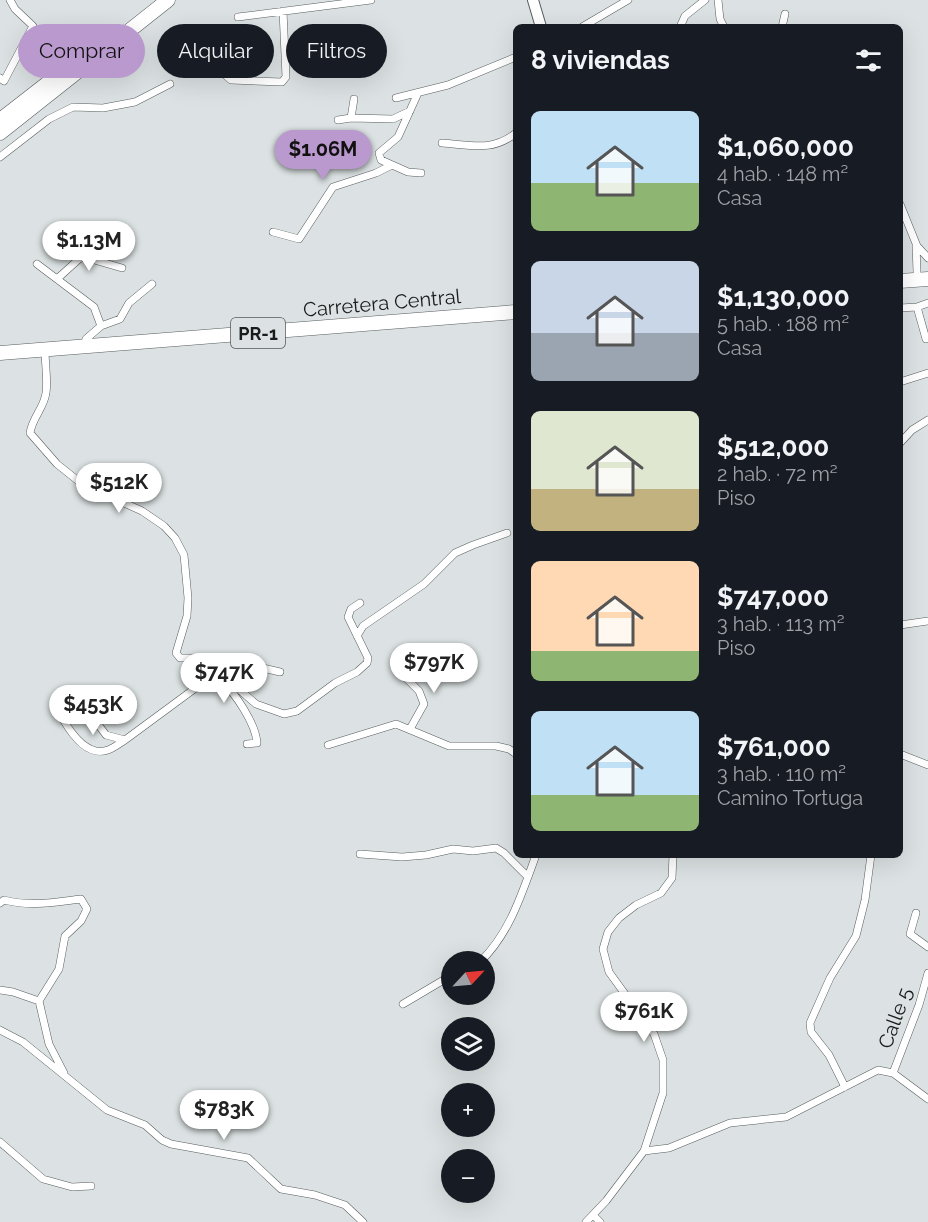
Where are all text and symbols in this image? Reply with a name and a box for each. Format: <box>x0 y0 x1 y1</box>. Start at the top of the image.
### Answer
chip: Comprar <box>18 24 145 78</box>
chip: Alquilar <box>157 24 274 78</box>
chip: Filtros <box>286 24 387 78</box>
icon: filters <box>852 44 885 77</box>
text: 8 viviendas <box>531 45 670 75</box>
pin: $1.06M <box>274 130 372 181</box>
text: $1,060,000 <box>717 132 854 162</box>
icon: home <box>579 135 651 207</box>
text: $1.06M <box>289 137 357 161</box>
text: 4 hab. · 148 m² <box>717 162 848 186</box>
text: Casa <box>717 186 762 210</box>
pin: $1.13M <box>40 221 138 272</box>
text: $1.13M <box>56 228 122 252</box>
text: $1,130,000 <box>717 282 850 312</box>
street label: Carretera Central <box>302 284 462 322</box>
icon: home <box>579 285 651 357</box>
text: 5 hab. · 188 m² <box>717 312 849 336</box>
road number: PR-1 <box>231 318 285 348</box>
text: Casa <box>717 336 762 360</box>
text: $512,000 <box>717 432 829 462</box>
icon: home <box>579 435 651 507</box>
text: 2 hab. · 72 m² <box>717 462 838 486</box>
pin: $512K <box>77 463 161 514</box>
text: $512K <box>90 470 148 494</box>
text: Piso <box>717 486 755 510</box>
text: $747,000 <box>717 582 829 612</box>
icon: home <box>579 585 651 657</box>
text: 3 hab. · 113 m² <box>717 612 844 636</box>
text: Piso <box>717 636 755 660</box>
pin: $797K <box>392 643 476 694</box>
text: $797K <box>404 650 464 674</box>
pin: $747K <box>182 653 266 704</box>
text: $747K <box>194 660 254 684</box>
pin: $453K <box>51 685 135 736</box>
text: $453K <box>63 692 123 716</box>
text: $761,000 <box>717 732 831 762</box>
icon: home <box>579 735 651 807</box>
text: 3 hab. · 110 m² <box>717 762 846 786</box>
text: Camino Tortuga <box>717 786 863 810</box>
north arrow <box>441 951 495 1005</box>
map controls <box>441 951 495 1203</box>
street label: Calle 5 <box>873 984 917 1052</box>
pin: $761K <box>602 992 686 1043</box>
text: $761K <box>614 999 674 1023</box>
button: layers <box>441 1017 495 1071</box>
button: + <box>441 1083 495 1137</box>
pin: $783K <box>182 1090 266 1141</box>
text: $783K <box>194 1097 254 1121</box>
button: − <box>441 1149 495 1203</box>

